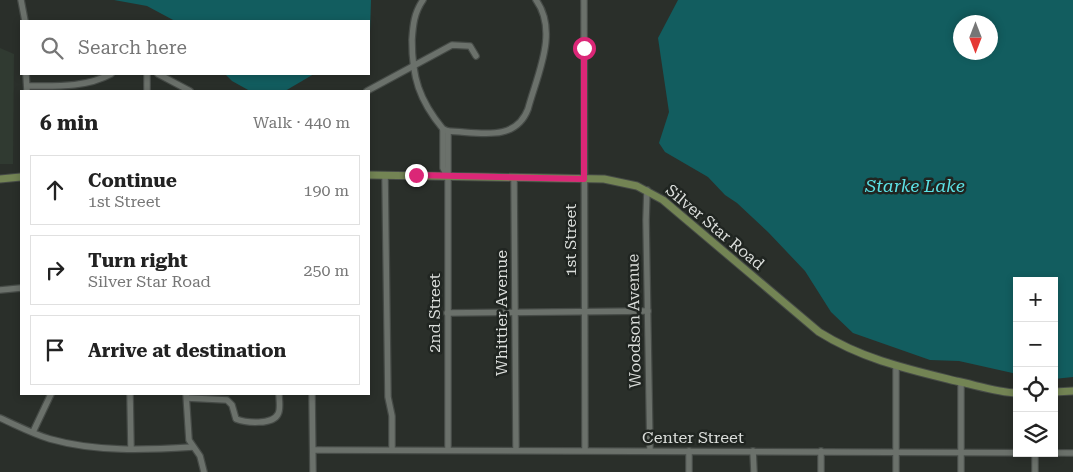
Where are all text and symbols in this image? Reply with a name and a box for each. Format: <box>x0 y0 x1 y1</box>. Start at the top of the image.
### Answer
north arrow <box>953 15 998 60</box>
search box <box>20 20 370 75</box>
icon: search <box>38 34 66 62</box>
text: Search here <box>78 36 187 59</box>
route start <box>573 37 596 60</box>
text: 6 min <box>40 111 98 135</box>
text: Walk · 440 m <box>253 113 350 132</box>
route end <box>405 164 428 187</box>
text: Continue <box>88 169 177 192</box>
water label: Starke Lake <box>864 175 965 196</box>
icon: ahead <box>41 176 69 204</box>
street label: Silver Star Road <box>662 180 768 274</box>
text: 190 m <box>303 181 349 200</box>
text: 1st Street <box>88 192 160 211</box>
street label: 1st Street <box>561 204 580 276</box>
text: Turn right <box>88 249 188 272</box>
street label: Whittier Avenue <box>492 250 511 376</box>
street label: Woodson Avenue <box>623 253 645 388</box>
icon: right <box>41 256 69 284</box>
text: 250 m <box>303 261 349 280</box>
text: Silver Star Road <box>88 272 211 291</box>
street label: 2nd Street <box>425 273 444 353</box>
map controls <box>1013 277 1058 457</box>
button: + <box>1013 277 1058 322</box>
button: − <box>1013 322 1058 367</box>
icon: arrive <box>41 336 69 364</box>
text: Arrive at destination <box>88 339 286 362</box>
button: locate <box>1013 367 1058 412</box>
button: layers <box>1013 412 1058 457</box>
street label: Center Street <box>642 428 744 447</box>

